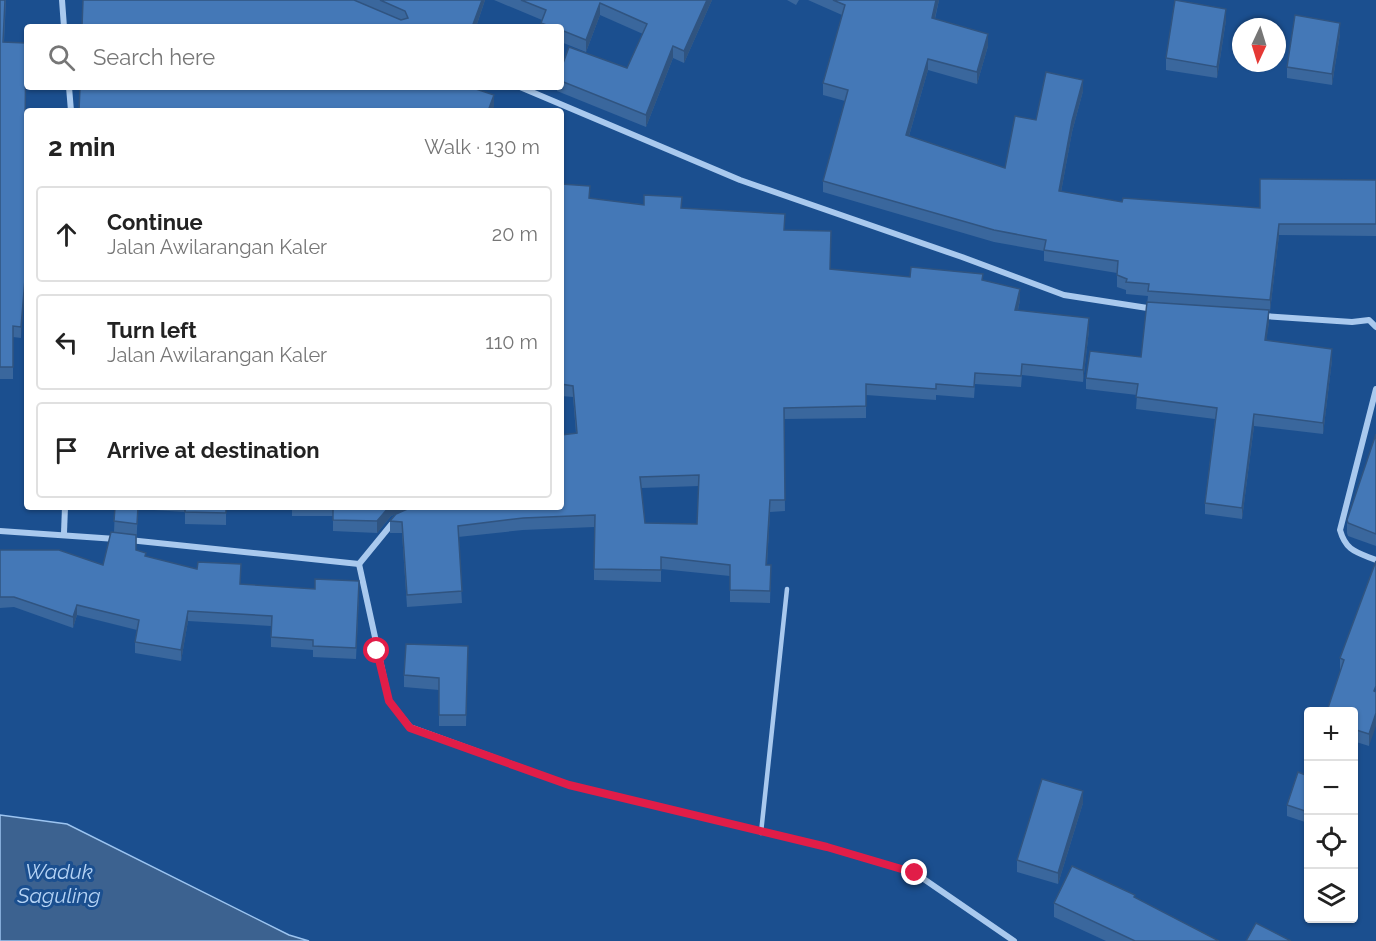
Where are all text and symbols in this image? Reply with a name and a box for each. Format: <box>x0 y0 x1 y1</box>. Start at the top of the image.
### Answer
north arrow <box>1232 18 1286 72</box>
search box <box>24 24 564 90</box>
icon: search <box>45 41 78 74</box>
text: Search here <box>93 44 215 70</box>
text: 2 min <box>48 132 115 162</box>
text: Walk · 130 m <box>424 135 540 159</box>
text: Continue <box>107 209 203 235</box>
icon: ahead <box>50 218 83 251</box>
text: 20 m <box>492 222 538 246</box>
text: Jalan Awilarangan Kaler <box>107 235 327 259</box>
text: Turn left <box>107 317 197 343</box>
icon: left <box>50 326 83 359</box>
text: 110 m <box>485 330 538 354</box>
text: Jalan Awilarangan Kaler <box>107 343 327 367</box>
icon: arrive <box>50 434 83 467</box>
text: Arrive at destination <box>107 437 320 463</box>
route start <box>363 637 389 663</box>
map controls <box>1304 707 1358 923</box>
button: + <box>1304 707 1358 761</box>
button: − <box>1304 761 1358 815</box>
button: locate <box>1304 815 1358 869</box>
water label: Waduk Saguling <box>16 859 101 908</box>
route end <box>901 859 927 885</box>
button: layers <box>1304 869 1358 923</box>

